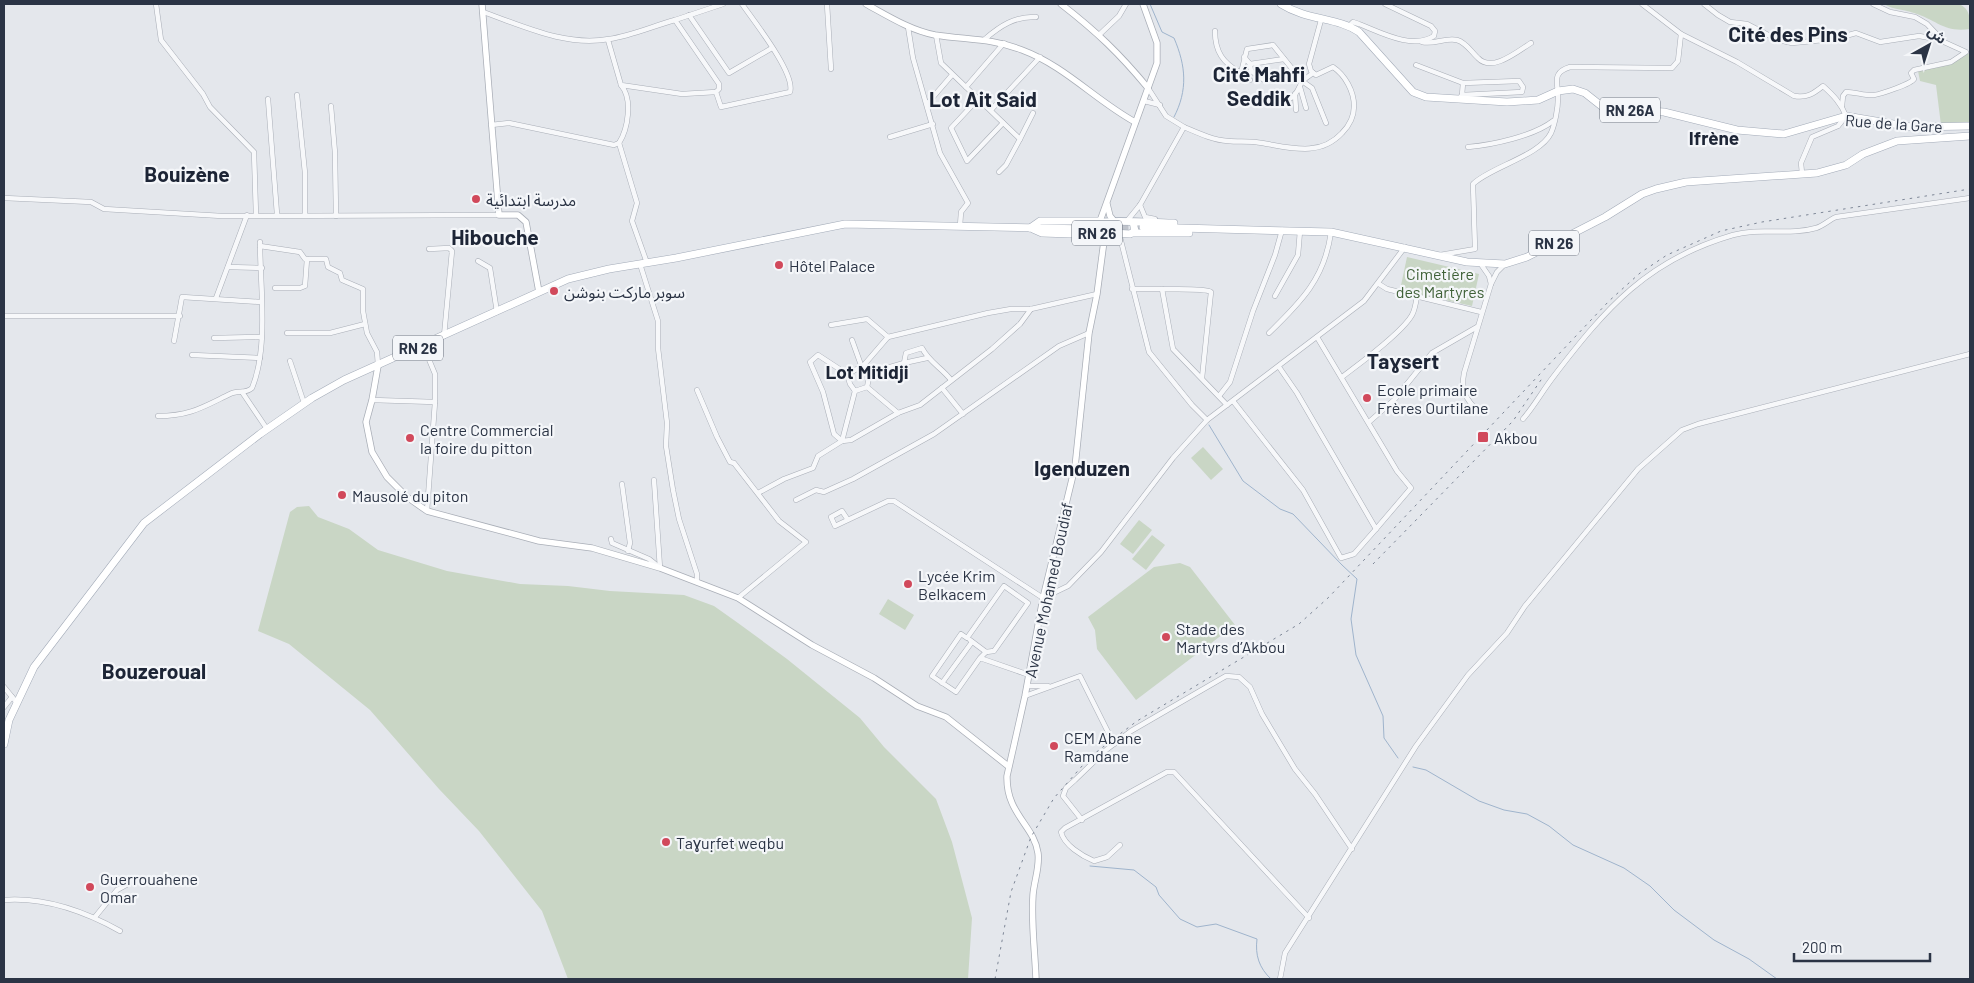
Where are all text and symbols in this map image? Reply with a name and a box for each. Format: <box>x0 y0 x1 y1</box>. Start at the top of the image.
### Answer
north arrow <box>1904 20 1954 70</box>
district label: Cité des Pins <box>1728 21 1848 46</box>
text: ش <box>1925 22 1950 47</box>
district label: Cité Mahfi Seddik <box>1213 61 1305 110</box>
district label: Lot Ait Said <box>929 86 1037 111</box>
road number: RN 26A <box>1600 98 1660 122</box>
street label: Rue de la Gare <box>1845 110 1943 136</box>
district label: Ifrène <box>1689 126 1739 149</box>
district label: Bouizène <box>144 161 230 186</box>
place label: مدرسة ابتدائية <box>486 190 576 210</box>
marker: مدرسة ابتدائية <box>470 193 482 205</box>
road number: RN 26 <box>1072 220 1122 246</box>
district label: Hibouche <box>451 224 539 249</box>
road number: RN 26 <box>1529 230 1579 256</box>
place label: Hôtel Palace <box>789 256 875 275</box>
marker: Hôtel Palace <box>773 259 785 271</box>
park label: Cimetière des Martyres <box>1396 264 1484 301</box>
place label: سوبر ماركت بنوشن <box>564 282 685 302</box>
marker: سوبر ماركت بنوشن <box>548 285 560 297</box>
road number: RN 26 <box>393 336 443 360</box>
district label: Taɣsert <box>1367 348 1439 373</box>
district label: Lot Mitidji <box>825 360 909 383</box>
place label: Ecole primaire Frères Ourtilane <box>1377 380 1489 417</box>
marker: Ecole primaire Frères Ourtilane <box>1361 392 1373 404</box>
place label: Centre Commercial la foire du pitton <box>420 420 553 457</box>
place label: Akbou <box>1494 428 1538 447</box>
marker: Akbou <box>1476 430 1490 444</box>
marker: Centre Commercial la foire du pitton <box>404 432 416 444</box>
district label: Igenduzen <box>1034 455 1130 480</box>
place label: Mausolé du piton <box>352 486 468 505</box>
marker: Mausolé du piton <box>336 489 348 501</box>
street label: Avenue Mohamed Boudiaf <box>1020 500 1076 679</box>
place label: Lycée Krim Belkacem <box>918 566 995 603</box>
marker: Lycée Krim Belkacem <box>902 578 914 590</box>
place label: Stade des Martyrs d’Akbou <box>1176 619 1285 656</box>
marker: Stade des Martyrs d’Akbou <box>1160 631 1172 643</box>
district label: Bouzeroual <box>102 658 206 683</box>
place label: CEM Abane Ramdane <box>1064 728 1142 765</box>
marker: CEM Abane Ramdane <box>1048 740 1060 752</box>
place label: Taɣuṛfet weqbu <box>676 833 784 852</box>
marker: Taɣuṛfet weqbu <box>660 836 672 848</box>
place label: Guerrouahene Omar <box>100 869 198 906</box>
marker: Guerrouahene Omar <box>84 881 96 893</box>
scale bar <box>1794 930 1930 962</box>
text: 200 m <box>1802 938 1842 956</box>

